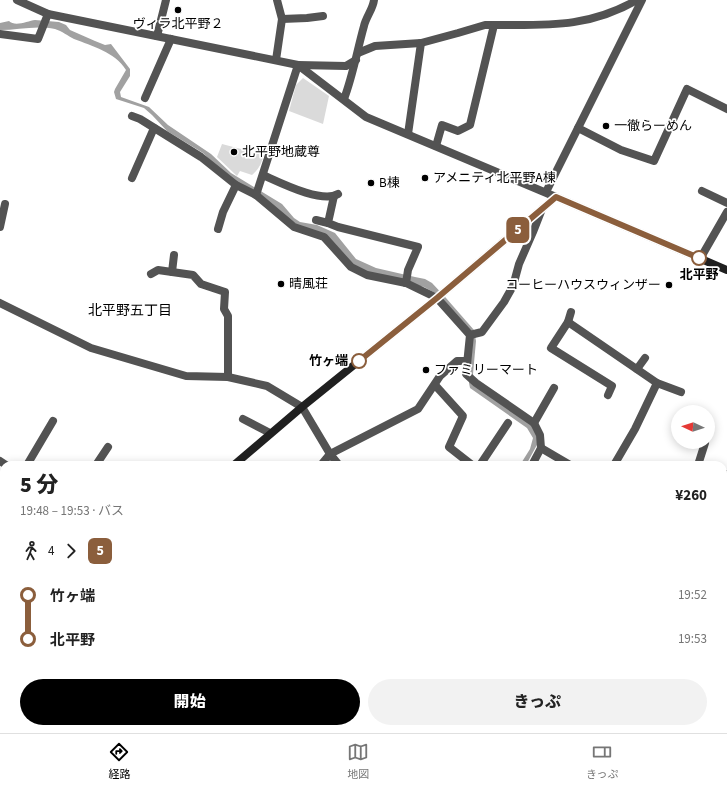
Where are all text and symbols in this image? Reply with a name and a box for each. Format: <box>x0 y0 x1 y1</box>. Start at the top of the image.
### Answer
marker: ヴィラ北平野２ <box>173 5 183 15</box>
place label: ヴィラ北平野２ <box>132 15 224 33</box>
place label: 一徹らーめん <box>614 117 692 135</box>
marker: 一徹らーめん <box>601 121 611 131</box>
place label: 北平野地蔵尊 <box>242 143 320 161</box>
marker: 北平野地蔵尊 <box>229 147 239 157</box>
place label: アメニティ北平野A棟 <box>433 169 556 187</box>
marker: アメニティ北平野A棟 <box>420 173 430 183</box>
place label: B棟 <box>379 174 400 192</box>
marker: B棟 <box>366 178 376 188</box>
line badge: 5 <box>505 217 531 243</box>
text: 5 <box>514 220 522 240</box>
marker: 北平野 <box>691 250 707 266</box>
place label: 北平野 <box>679 266 719 284</box>
place label: 晴風荘 <box>289 275 328 293</box>
place label: コーヒーハウスウィンザー <box>505 276 661 294</box>
marker: 晴風荘 <box>276 279 286 289</box>
marker: コーヒーハウスウィンザー <box>664 280 674 290</box>
district label: 北平野五丁目 <box>88 301 172 321</box>
place label: 竹ヶ端 <box>309 352 348 370</box>
marker: 竹ヶ端 <box>351 353 367 369</box>
place label: ファミリーマート <box>434 361 538 379</box>
marker: ファミリーマート <box>421 365 431 375</box>
north arrow <box>671 405 715 449</box>
map controls <box>671 405 715 449</box>
text: 5 分 <box>20 469 58 501</box>
text: ¥260 <box>675 485 707 506</box>
text: 19:48 – 19:53 · バス <box>20 502 124 520</box>
icon: walk <box>20 540 42 562</box>
icon: forward <box>60 540 82 562</box>
text: 5 <box>96 541 104 561</box>
text: 4 <box>48 542 54 560</box>
text: 竹ヶ端 <box>50 586 95 607</box>
text: 19:52 <box>678 586 707 604</box>
text: 北平野 <box>50 630 95 651</box>
text: 19:53 <box>678 630 707 648</box>
button: 開始 <box>20 679 360 725</box>
button: きっぷ <box>368 679 707 725</box>
tab: 経路 <box>108 741 130 782</box>
tab: 地図 <box>347 741 369 782</box>
tab: きっぷ <box>586 741 619 782</box>

